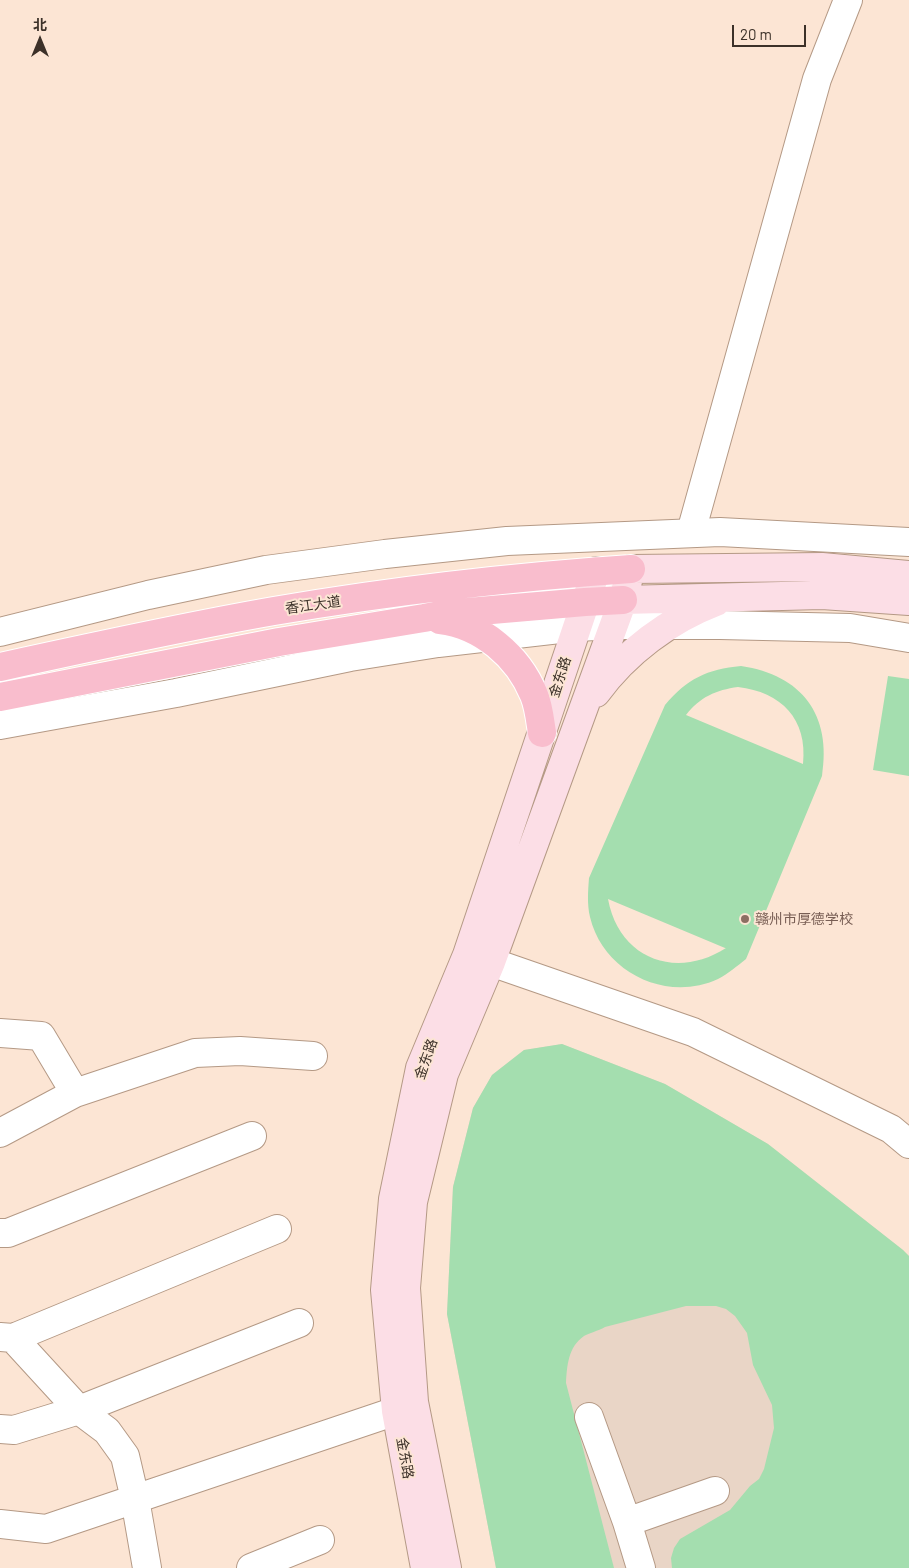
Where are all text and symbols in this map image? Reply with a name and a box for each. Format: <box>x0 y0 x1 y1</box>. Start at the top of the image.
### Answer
north arrow <box>15 15 65 65</box>
scale bar <box>734 15 808 47</box>
text: 北 <box>33 16 47 33</box>
text: 20 m <box>740 25 772 43</box>
street label: 香江大道 <box>284 593 342 617</box>
street label: 金东路 <box>546 654 574 700</box>
place label: 赣州市厚德学校 <box>755 911 853 927</box>
marker: 赣州市厚德学校 <box>739 913 751 925</box>
street label: 金东路 <box>411 1036 441 1082</box>
street label: 金东路 <box>393 1436 417 1480</box>

